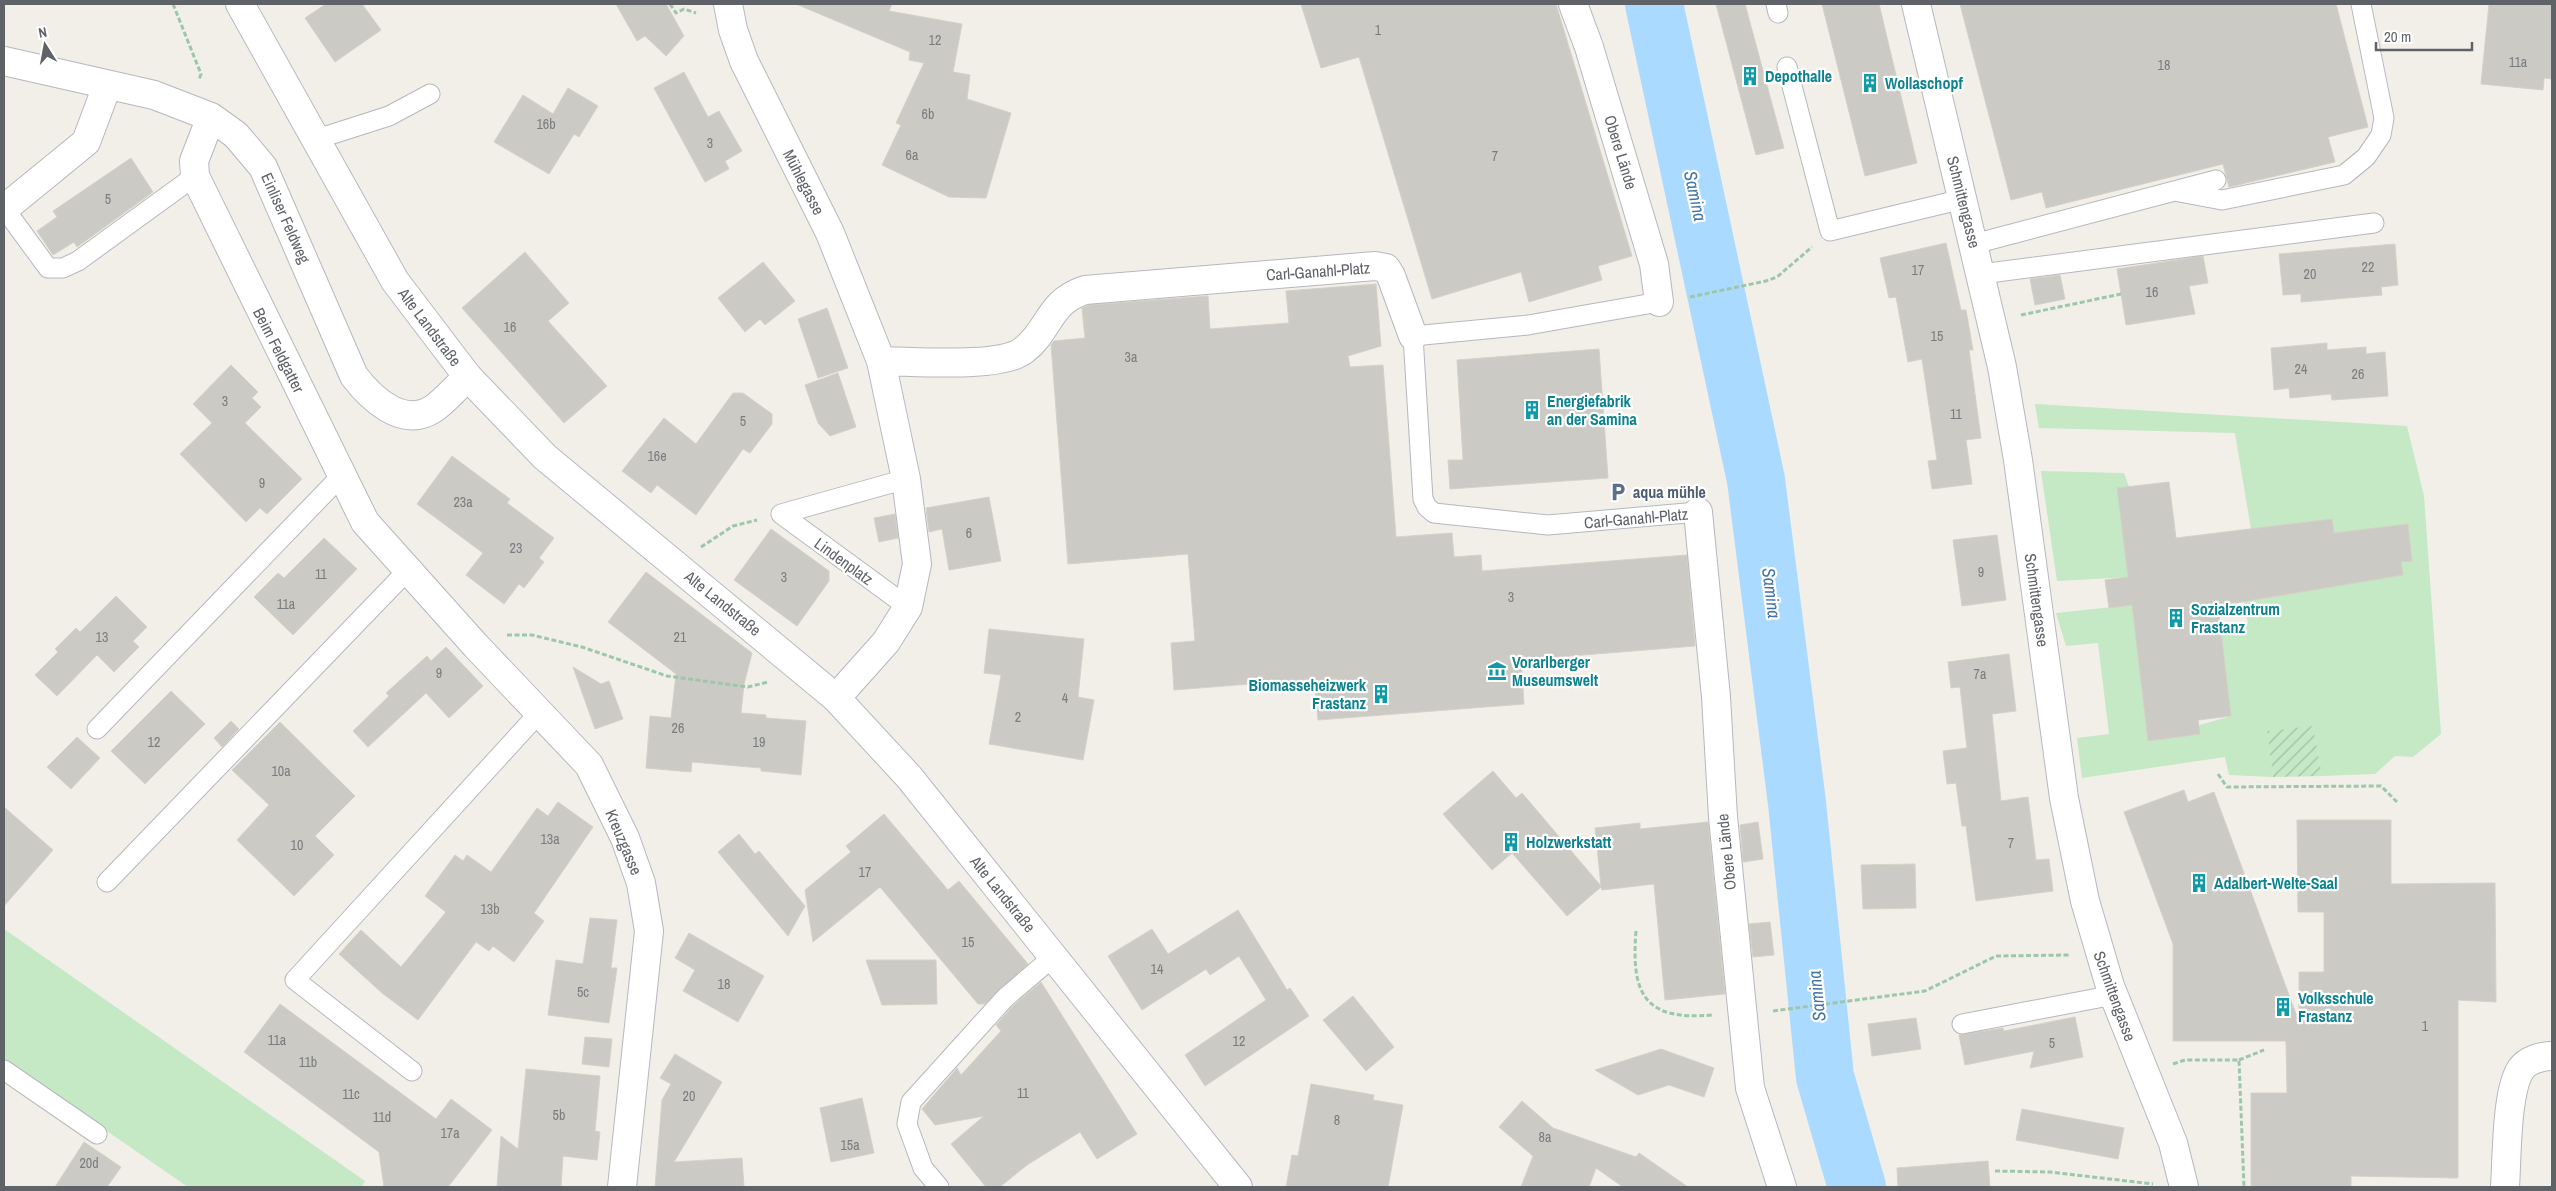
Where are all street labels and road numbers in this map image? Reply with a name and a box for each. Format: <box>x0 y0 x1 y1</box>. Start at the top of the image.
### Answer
street label: Obere Lände <box>1599 112 1643 192</box>
street label: Mühlegasse <box>778 145 830 219</box>
street label: Schmittengasse <box>1942 154 1986 250</box>
street label: Einliser Feldweg <box>256 169 316 267</box>
street label: Carl-Ganahl-Platz <box>1265 256 1371 286</box>
street label: Alte Landstraße <box>393 283 467 371</box>
street label: Beim Feldgatter <box>248 304 310 397</box>
street label: Carl-Ganahl-Platz <box>1583 502 1689 534</box>
street label: Lindenplatz <box>810 532 878 590</box>
street label: Schmittengasse <box>2020 552 2054 648</box>
street label: Alte Landstraße <box>679 565 766 641</box>
street label: Kreuzgasse <box>600 806 648 878</box>
street label: Obere Lände <box>1711 813 1741 891</box>
street label: Alte Landstraße <box>965 850 1041 937</box>
street label: Schmittengasse <box>2089 948 2141 1044</box>

